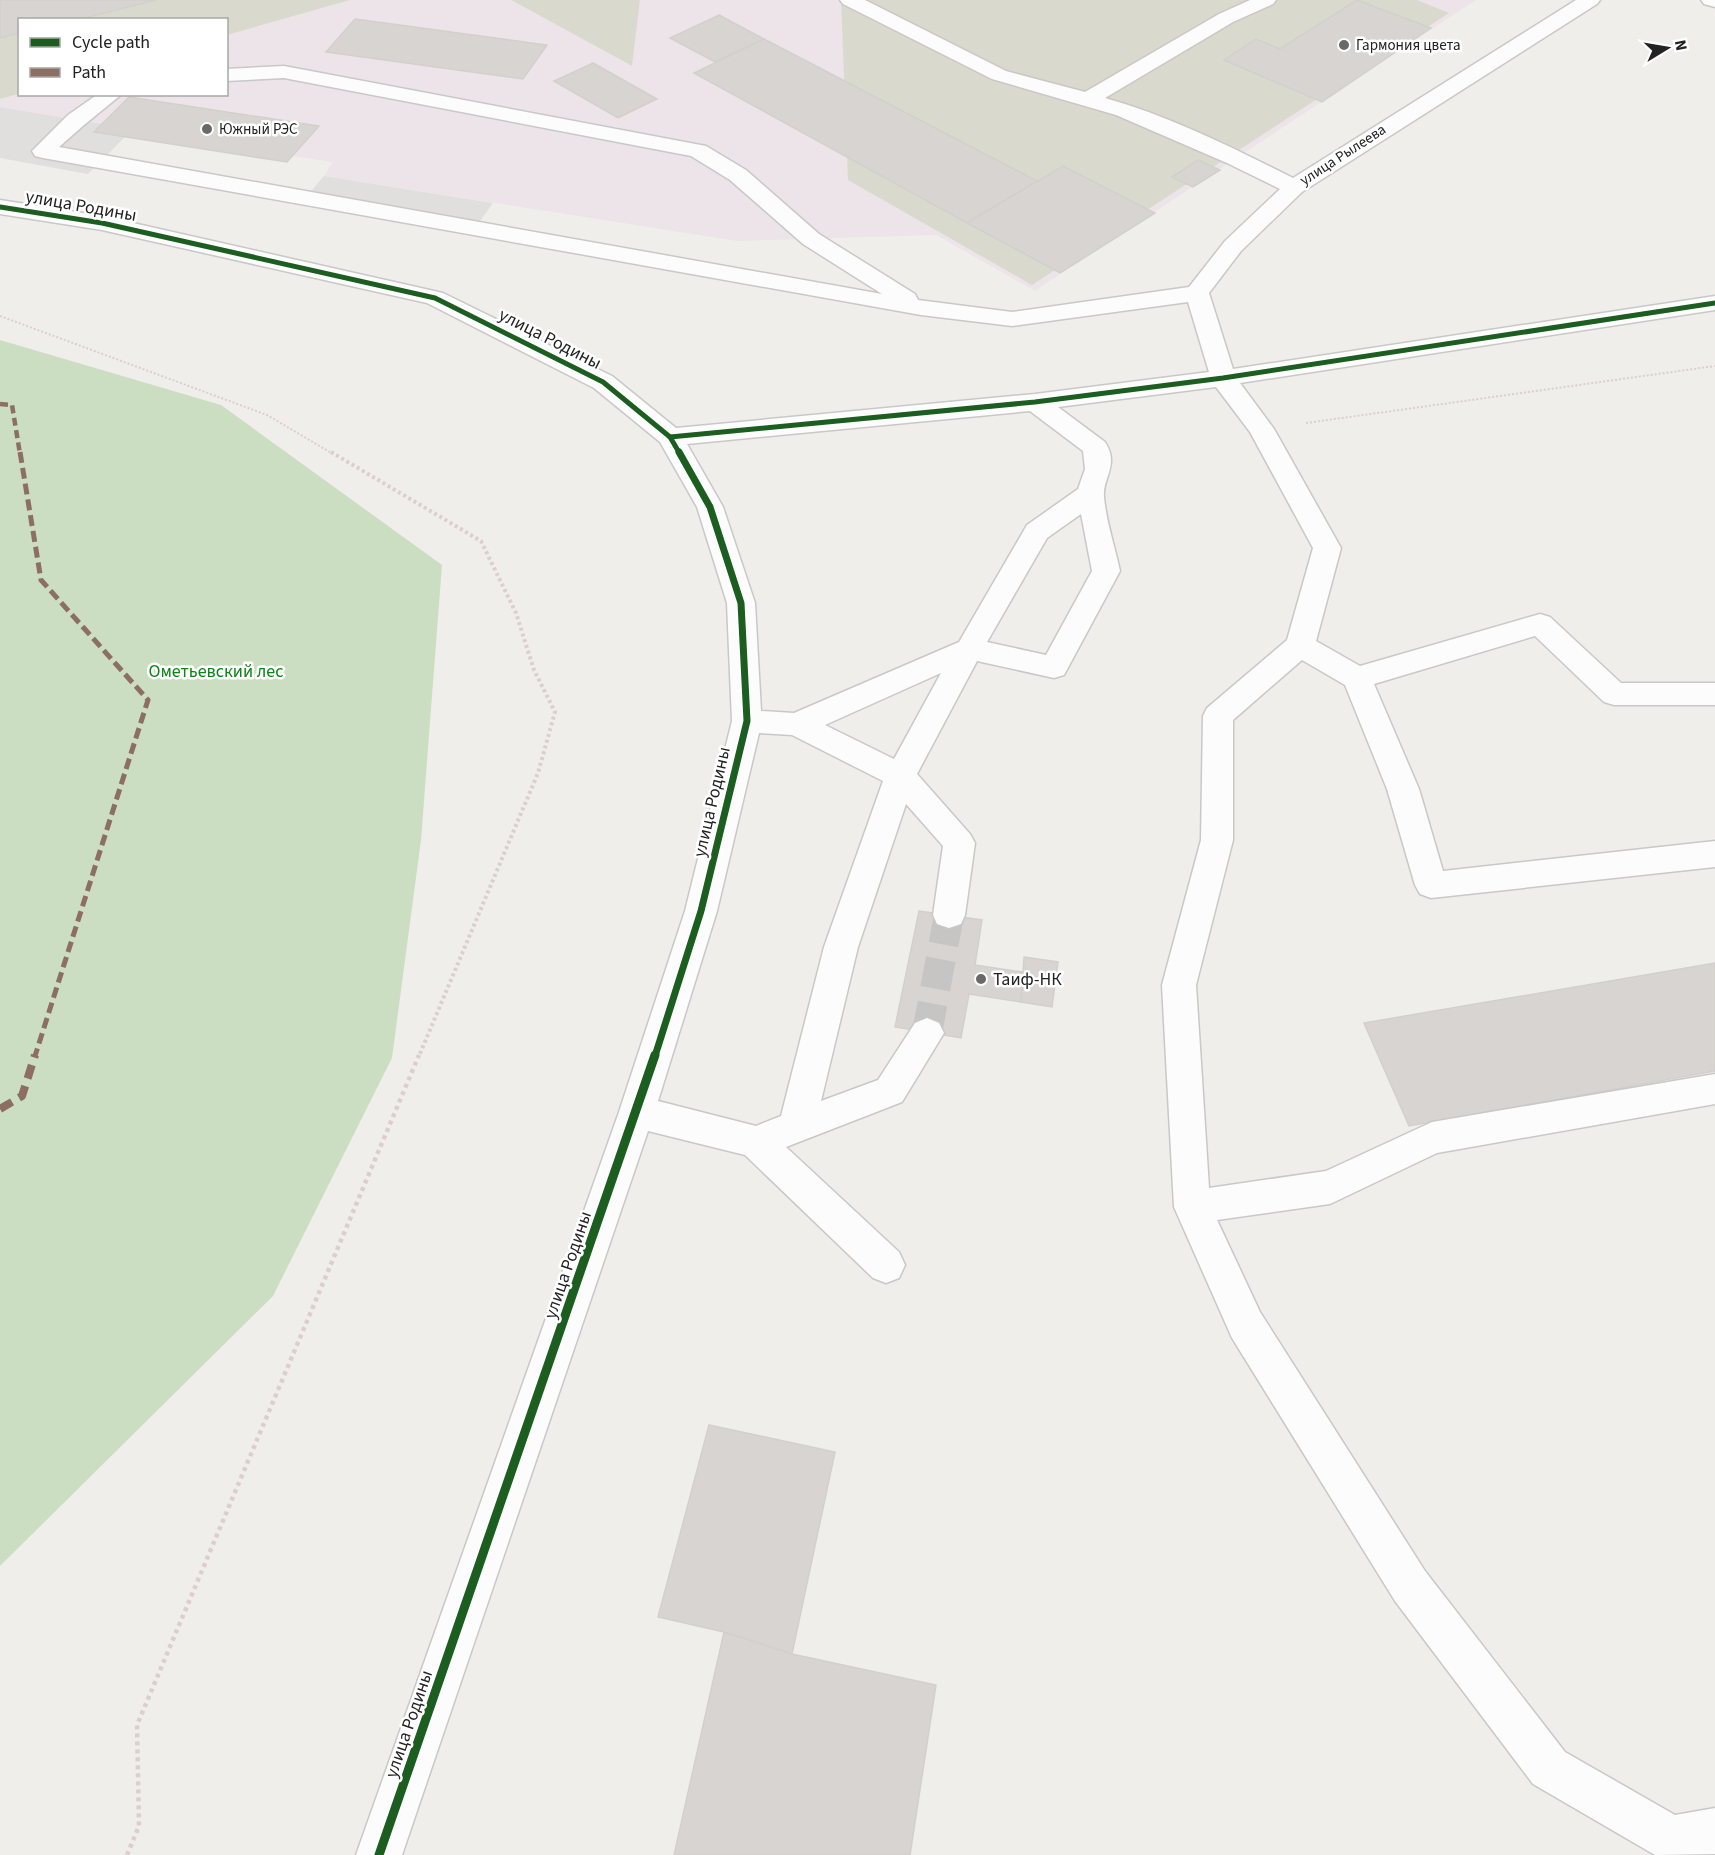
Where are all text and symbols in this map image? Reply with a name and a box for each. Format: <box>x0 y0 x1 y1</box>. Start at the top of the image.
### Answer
legend <box>18 18 228 96</box>
north arrow <box>1637 18 1697 78</box>
text: Cycle path <box>72 30 150 55</box>
place label: Гармония цвета <box>1356 35 1461 56</box>
marker: Гармония цвета <box>1337 38 1351 52</box>
text: N <box>1669 38 1693 53</box>
text: Path <box>72 60 106 85</box>
place label: Южный РЭС <box>219 119 298 140</box>
street label: улица Рылеева <box>1296 119 1390 191</box>
marker: Южный РЭС <box>200 122 214 136</box>
street label: улица Родины <box>24 184 138 228</box>
street label: улица Родины <box>494 302 606 376</box>
park label: Ометьевский лес <box>148 659 284 684</box>
street label: улица Родины <box>687 744 737 860</box>
place label: Таиф-НК <box>993 967 1062 992</box>
marker: Таиф-НК <box>974 972 988 986</box>
street label: улица Родины <box>538 1208 598 1322</box>
street label: улица Родины <box>379 1667 439 1781</box>

